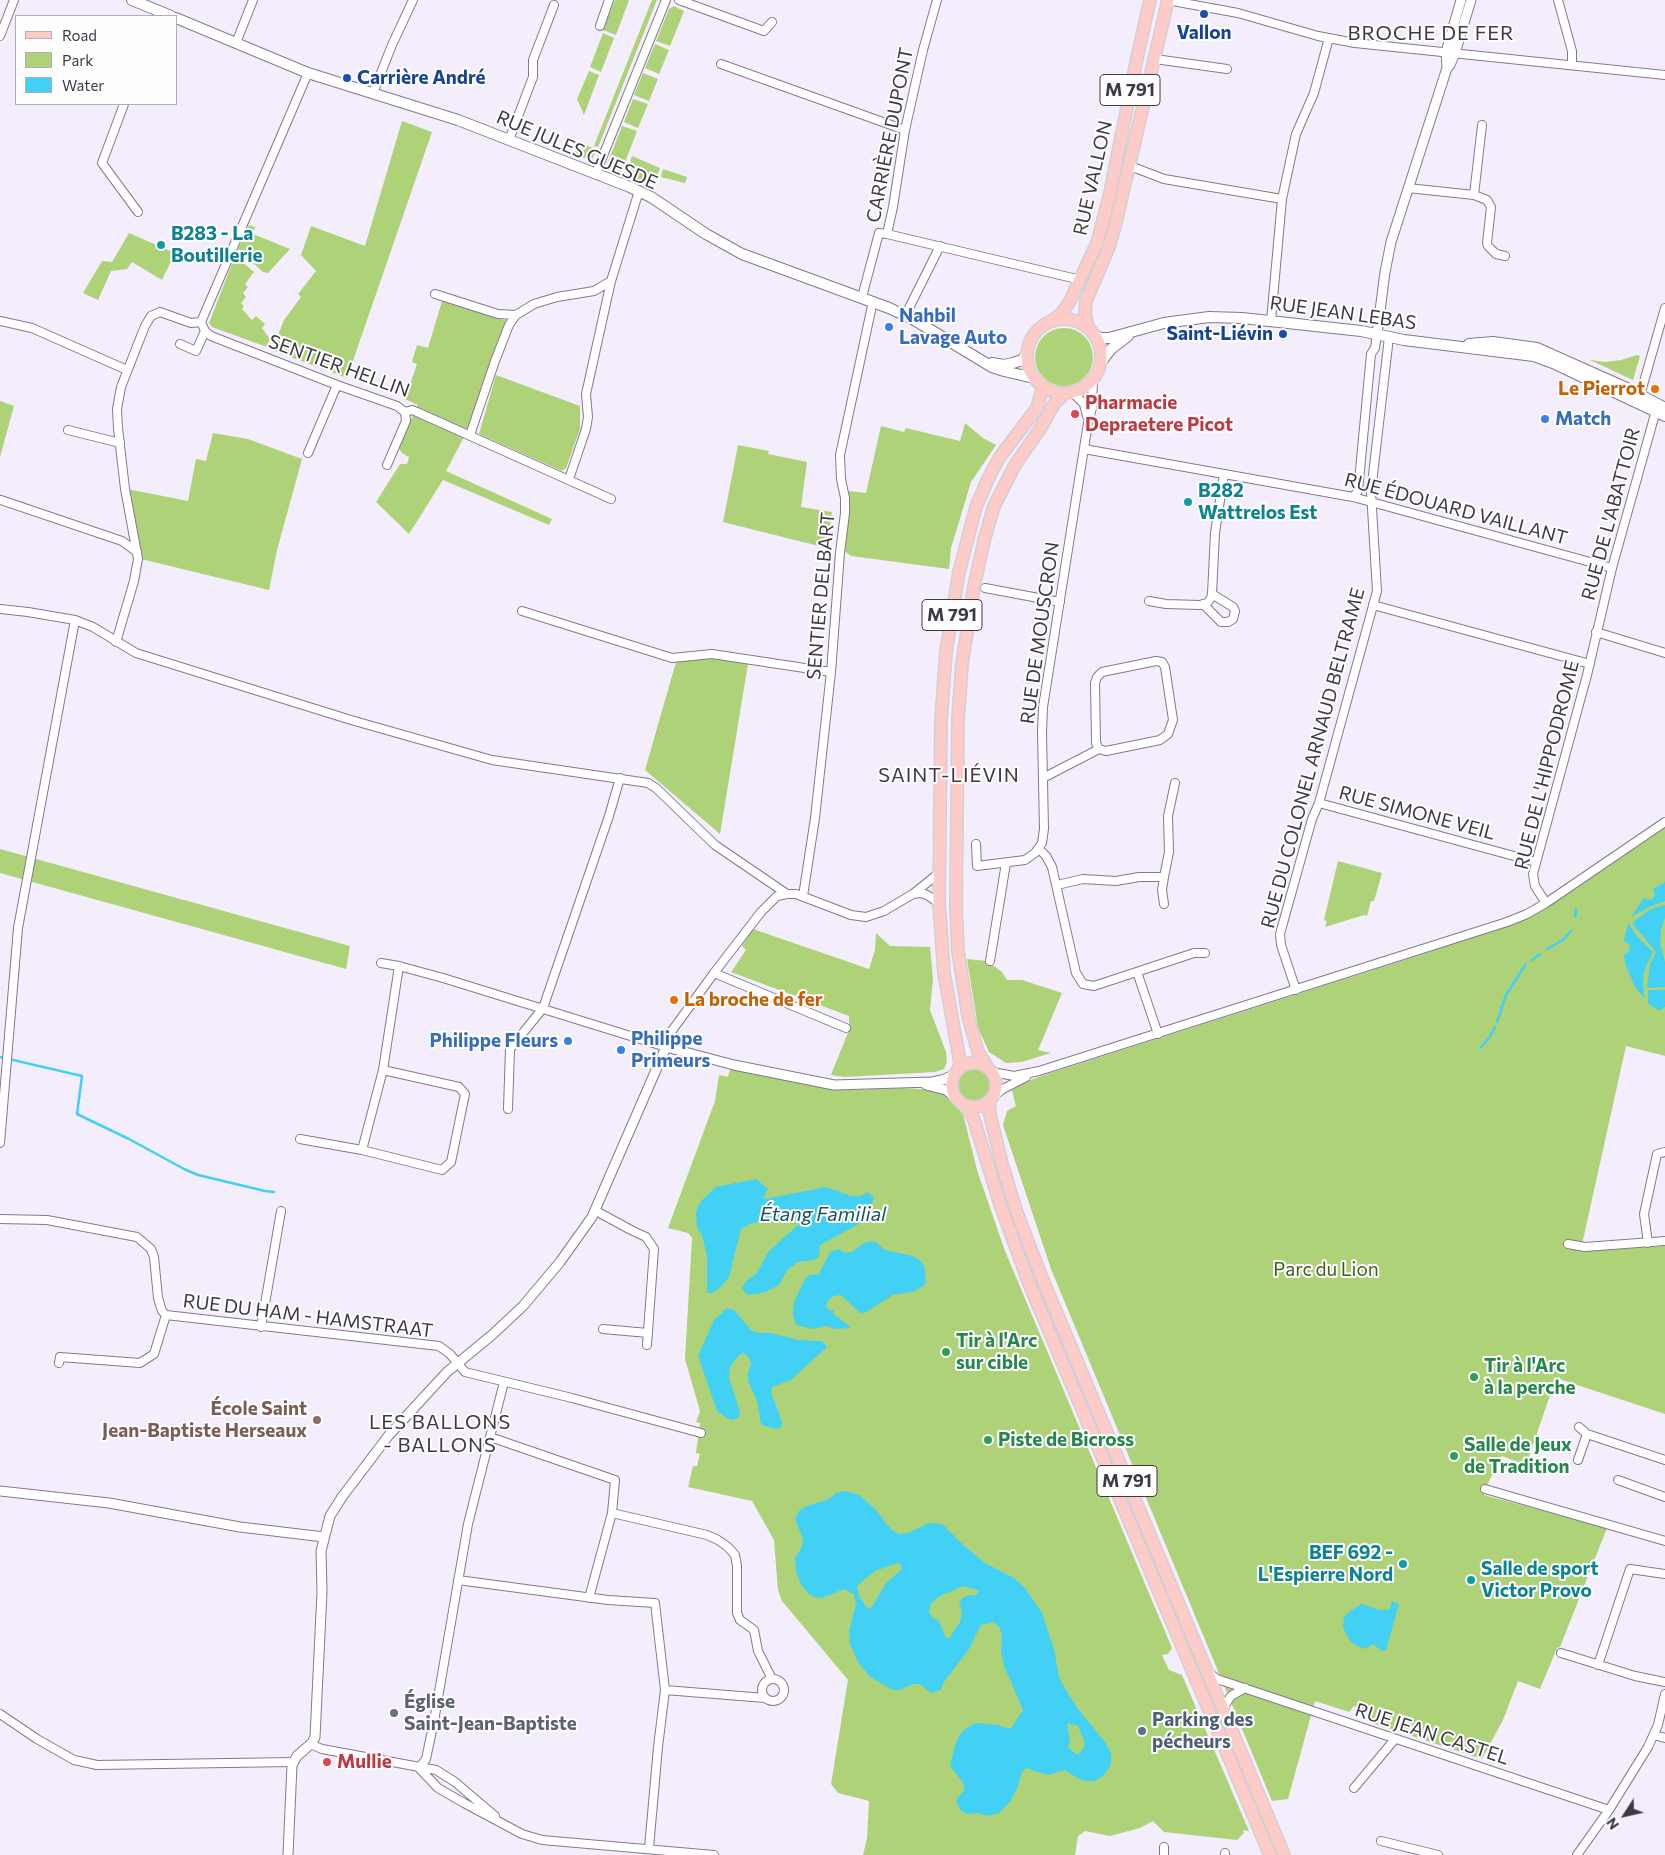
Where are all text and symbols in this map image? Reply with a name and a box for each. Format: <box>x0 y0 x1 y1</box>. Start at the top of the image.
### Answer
marker: Vallon <box>1198 8 1210 20</box>
legend <box>15 15 178 105</box>
district label: BROCHE DE FER <box>1346 21 1516 45</box>
place label: Vallon <box>1176 22 1232 44</box>
text: Road <box>62 26 97 44</box>
street label: CARRIÈRE DUPONT <box>862 46 918 224</box>
text: Park <box>62 51 93 69</box>
place label: Carrière André <box>357 67 486 89</box>
marker: Carrière André <box>341 72 353 84</box>
road number: M 791 <box>1100 74 1160 106</box>
text: Water <box>62 76 104 94</box>
street label: RUE JULES GUESDE <box>493 106 661 194</box>
street label: RUE VALLON <box>1069 118 1117 238</box>
place label: B283 - La Boutillerie <box>171 223 263 267</box>
marker: B283 - La Boutillerie <box>155 239 167 251</box>
street label: RUE JEAN LEBAS <box>1268 291 1418 335</box>
place label: Nahbil Lavage Auto <box>899 305 1007 349</box>
marker: Nahbil Lavage Auto <box>883 321 895 333</box>
place label: Saint-Liévin <box>1167 323 1273 345</box>
marker: Saint-Liévin <box>1277 328 1289 340</box>
street label: SENTIER HELLIN <box>265 330 413 402</box>
place label: Le Pierrot <box>1558 378 1645 400</box>
marker: Le Pierrot <box>1649 383 1661 395</box>
place label: Pharmacie Depraetere Picot <box>1085 392 1233 436</box>
marker: Pharmacie Depraetere Picot <box>1069 408 1081 420</box>
place label: Match <box>1555 408 1611 430</box>
marker: Match <box>1539 413 1551 425</box>
street label: RUE DE L'ABATTOIR <box>1577 425 1645 603</box>
street label: RUE ÉDOUARD VAILLANT <box>1342 468 1570 550</box>
place label: B282 Wattrelos Est <box>1198 480 1317 524</box>
marker: B282 Wattrelos Est <box>1182 496 1194 508</box>
street label: SENTIER DELBART <box>802 511 840 681</box>
street label: RUE DE MOUSCRON <box>1016 540 1064 726</box>
street label: RUE DU COLONEL ARNAUD BELTRAME <box>1256 585 1370 931</box>
road number: M 791 <box>922 600 982 630</box>
street label: RUE DE L'HIPPODROME <box>1510 658 1584 872</box>
district label: SAINT-LIÉVIN <box>877 763 1021 787</box>
street label: RUE SIMONE VEIL <box>1336 781 1498 845</box>
place label: La broche de fer <box>684 989 823 1011</box>
marker: La broche de fer <box>668 994 680 1006</box>
place label: Philippe Primeurs <box>631 1028 710 1072</box>
place label: Philippe Fleurs <box>429 1030 558 1052</box>
marker: Philippe Fleurs <box>562 1035 574 1047</box>
marker: Philippe Primeurs <box>615 1044 627 1056</box>
water label: Étang Familial <box>760 1202 886 1226</box>
park label: Parc du Lion <box>1273 1259 1379 1281</box>
street label: RUE DU HAM - HAMSTRAAT <box>182 1289 434 1343</box>
place label: Tir à l'Arc sur cible <box>956 1330 1037 1374</box>
marker: Tir à l'Arc sur cible <box>940 1346 952 1358</box>
place label: Tir à l'Arc à la perche <box>1484 1355 1575 1399</box>
marker: Tir à l'Arc à la perche <box>1468 1371 1480 1383</box>
place label: École Saint Jean-Baptiste Herseaux <box>102 1398 307 1442</box>
district label: LES BALLONS - BALLONS <box>368 1410 512 1457</box>
marker: École Saint Jean-Baptiste Herseaux <box>311 1414 323 1426</box>
place label: Piste de Bicross <box>998 1429 1134 1451</box>
marker: Piste de Bicross <box>982 1434 994 1446</box>
place label: Salle de Jeux de Tradition <box>1464 1434 1572 1478</box>
marker: Salle de Jeux de Tradition <box>1448 1450 1460 1462</box>
road number: M 791 <box>1097 1465 1157 1496</box>
place label: BEF 692 - L'Espierre Nord <box>1258 1542 1393 1586</box>
marker: BEF 692 - L'Espierre Nord <box>1397 1558 1409 1570</box>
place label: Salle de sport Victor Provo <box>1481 1558 1598 1602</box>
marker: Salle de sport Victor Provo <box>1465 1574 1477 1586</box>
place label: Église Saint-Jean-Baptiste <box>404 1691 577 1735</box>
street label: RUE JEAN CASTEL <box>1352 1698 1512 1770</box>
marker: Église Saint-Jean-Baptiste <box>388 1707 400 1719</box>
place label: Parking des pécheurs <box>1152 1709 1253 1753</box>
marker: Parking des pécheurs <box>1136 1725 1148 1737</box>
place label: Mullie <box>337 1751 392 1773</box>
marker: Mullie <box>321 1756 333 1768</box>
north arrow <box>1600 1790 1650 1840</box>
text: N <box>1602 1815 1622 1833</box>

